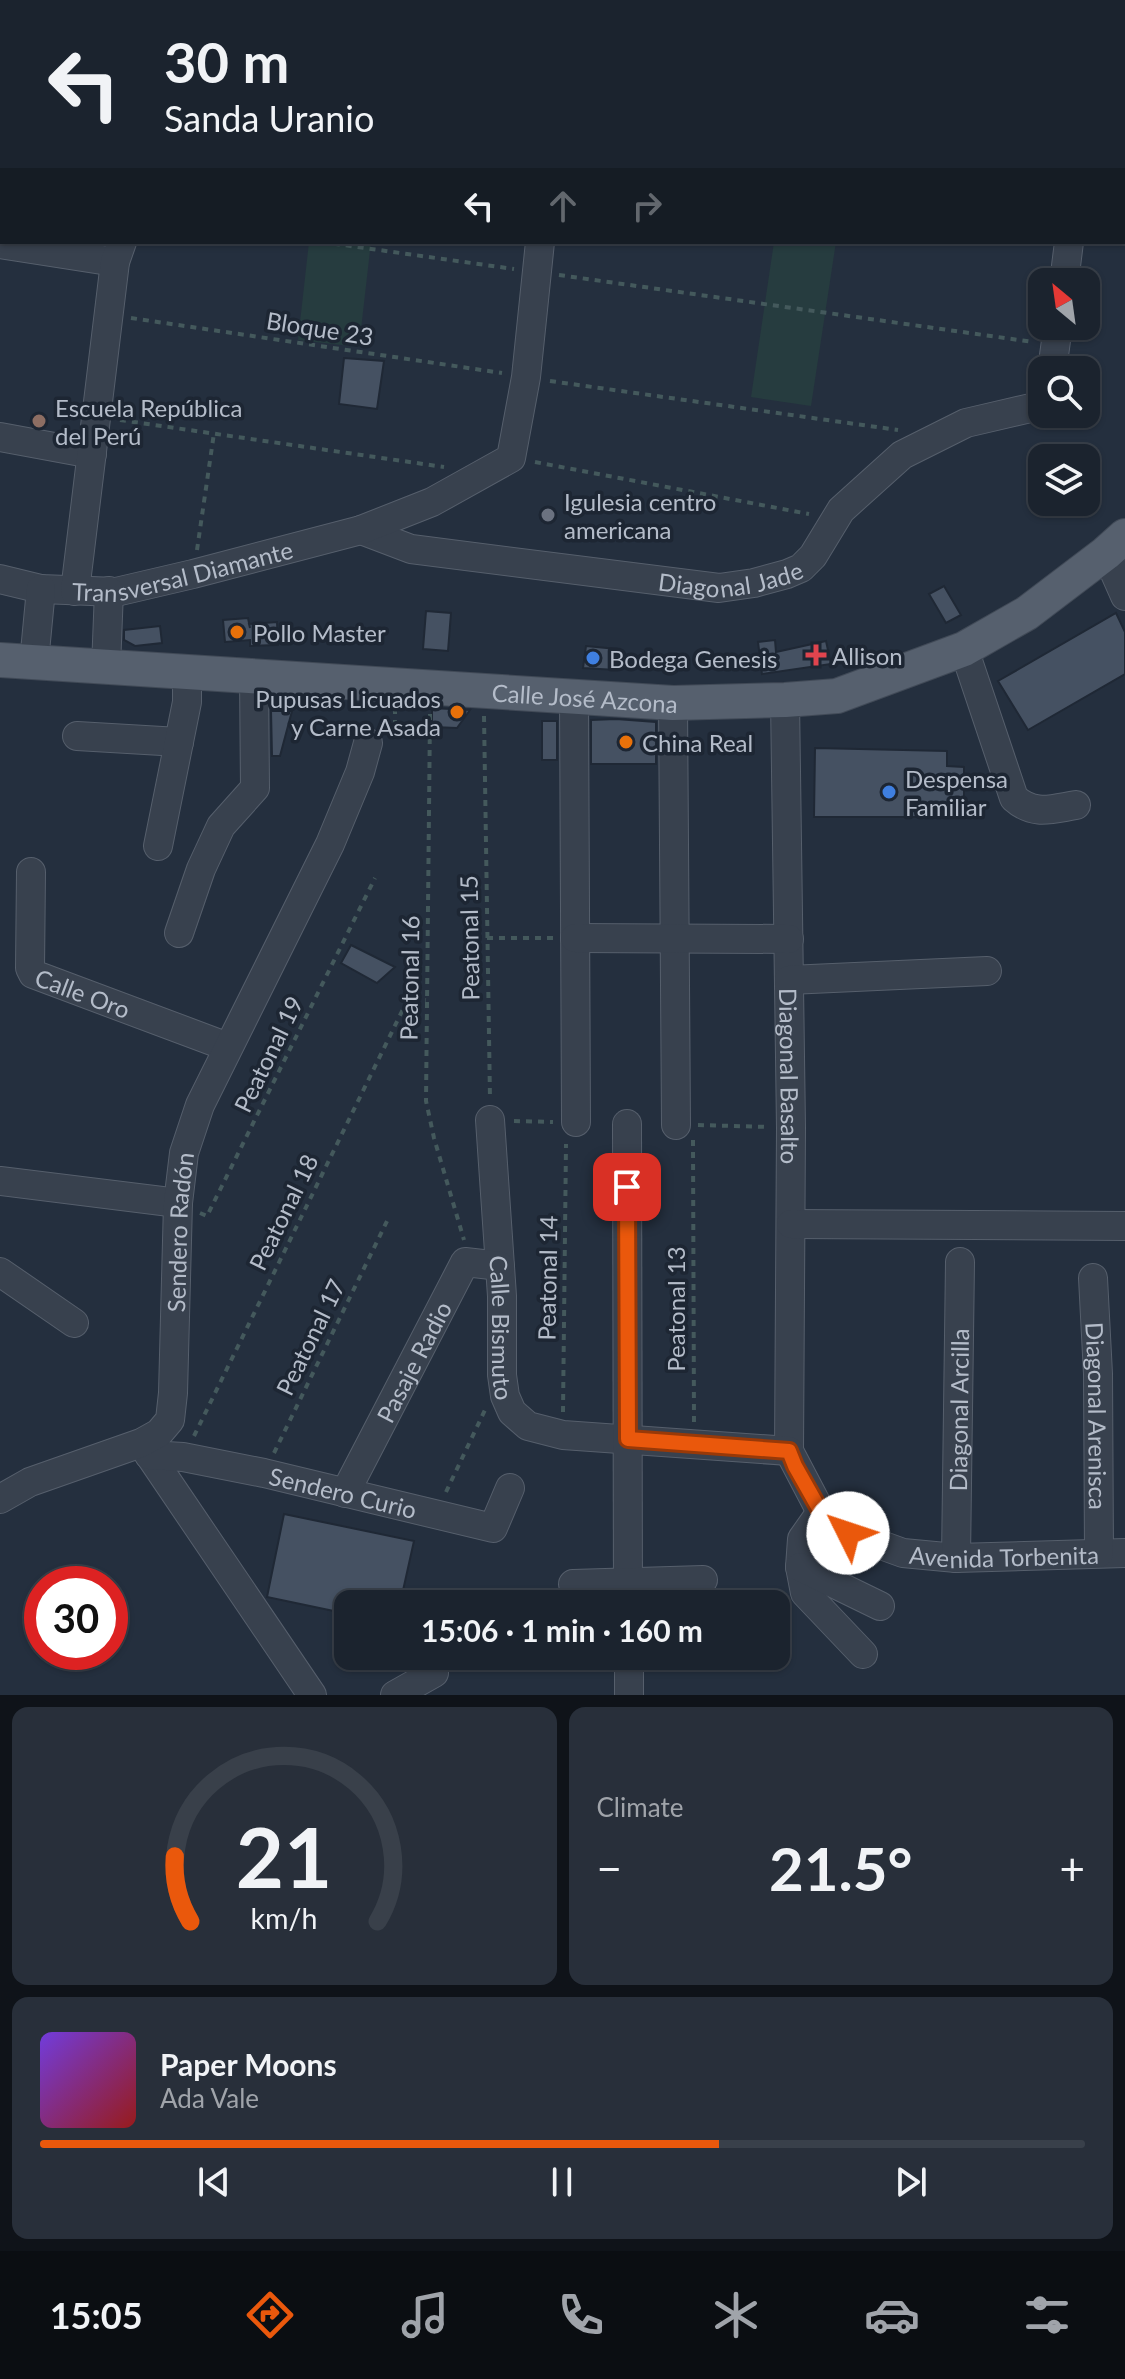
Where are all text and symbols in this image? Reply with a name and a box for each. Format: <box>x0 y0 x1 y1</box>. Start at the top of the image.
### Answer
text: 30 m <box>164 28 289 95</box>
icon: left <box>32 32 136 136</box>
text: Sanda Uranio <box>164 96 374 140</box>
icon: left <box>457 184 501 228</box>
icon: ahead <box>541 184 585 228</box>
icon: right <box>625 184 669 228</box>
north arrow <box>1028 268 1100 340</box>
map controls <box>1028 268 1100 516</box>
street label: Bloque 23 <box>264 305 376 351</box>
button: search <box>1028 356 1100 428</box>
place label: Escuela República del Perú <box>55 393 242 450</box>
marker: Escuela República del Perú <box>30 412 48 430</box>
button: layers <box>1028 444 1100 516</box>
place label: Igulesia centro americana <box>564 487 716 544</box>
marker: Igulesia centro americana <box>539 506 557 524</box>
street label: Transversal Diamante <box>72 534 296 607</box>
street label: Diagonal Jade <box>657 555 807 602</box>
place label: Pollo Master <box>253 618 386 647</box>
marker: Pollo Master <box>228 623 246 641</box>
place label: Allison <box>832 641 903 670</box>
place label: Bodega Genesis <box>609 644 777 673</box>
marker: Allison <box>807 646 825 664</box>
marker: Bodega Genesis <box>584 649 602 667</box>
street label: Calle José Azcona <box>491 677 679 718</box>
place label: Pupusas Licuados y Carne Asada <box>255 684 441 741</box>
marker: Pupusas Licuados y Carne Asada <box>448 703 466 721</box>
place label: China Real <box>642 728 753 757</box>
marker: China Real <box>617 733 635 751</box>
place label: Despensa Familiar <box>905 764 1008 821</box>
marker: Despensa Familiar <box>880 783 898 801</box>
street label: Peatonal 15 <box>453 875 485 1001</box>
street label: Peatonal 16 <box>393 915 425 1041</box>
street label: Calle Oro <box>31 962 134 1024</box>
street label: Diagonal Basalto <box>775 988 806 1164</box>
street label: Peatonal 19 <box>227 991 309 1117</box>
street label: Peatonal 18 <box>242 1149 324 1275</box>
street label: Sendero Radón <box>161 1150 199 1313</box>
pin <box>593 1153 661 1221</box>
icon: arrive <box>605 1165 649 1209</box>
street label: Peatonal 14 <box>531 1215 563 1341</box>
street label: Peatonal 13 <box>661 1246 690 1372</box>
street label: Calle Bismuto <box>485 1254 520 1402</box>
street label: Peatonal 17 <box>269 1274 351 1400</box>
street label: Pasaje Radio <box>370 1296 457 1427</box>
street label: Diagonal Arenisca <box>1081 1321 1113 1510</box>
street label: Diagonal Arcilla <box>942 1328 974 1492</box>
street label: Sendero Curio <box>267 1460 420 1524</box>
position arrow <box>806 1491 890 1575</box>
street label: Avenida Torbenita <box>908 1539 1099 1573</box>
speed limit sign: 30 <box>24 1566 128 1670</box>
text: 15:06 · 1 min · 160 m <box>421 1612 703 1648</box>
text: Climate <box>597 1791 683 1823</box>
text: 21 <box>236 1806 333 1906</box>
text: 21.5° <box>769 1832 913 1904</box>
text: − <box>597 1842 622 1894</box>
text: + <box>1059 1842 1085 1894</box>
text: km/h <box>251 1901 318 1935</box>
text: Paper Moons <box>160 2046 337 2082</box>
text: Ada Vale <box>160 2082 259 2114</box>
icon: previous <box>192 2160 236 2204</box>
icon: pause <box>540 2160 584 2204</box>
icon: next <box>889 2160 933 2204</box>
icon: directions <box>242 2287 298 2343</box>
icon: music <box>397 2287 453 2343</box>
icon: phone <box>553 2287 609 2343</box>
icon: climate <box>708 2287 764 2343</box>
icon: car <box>864 2287 920 2343</box>
icon: filters <box>1019 2287 1075 2343</box>
text: 15:05 <box>50 2293 143 2337</box>

